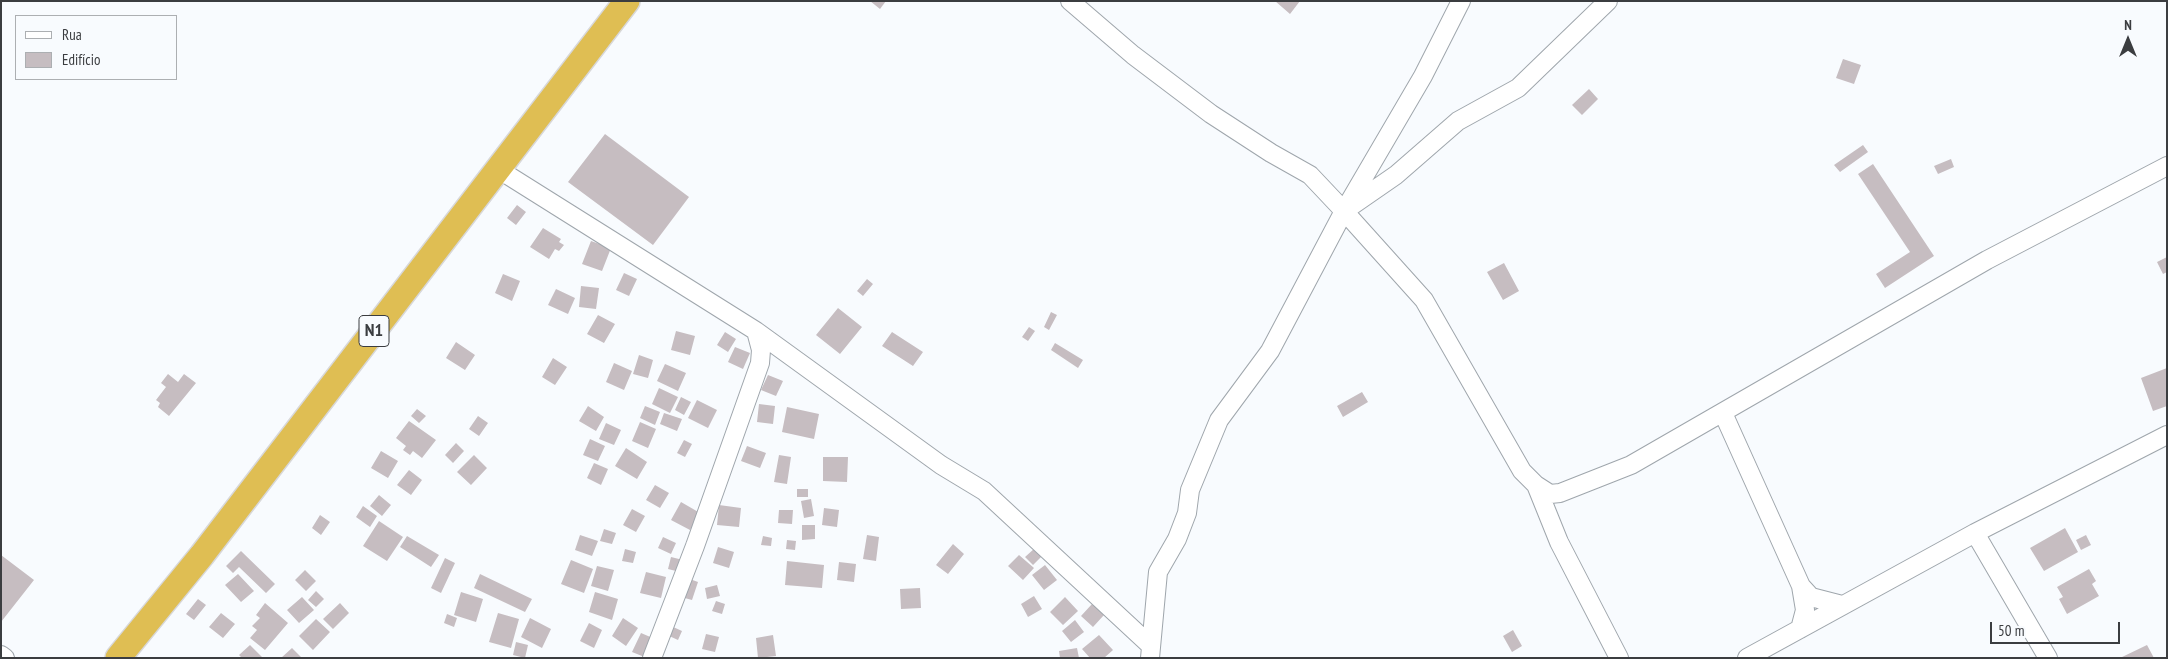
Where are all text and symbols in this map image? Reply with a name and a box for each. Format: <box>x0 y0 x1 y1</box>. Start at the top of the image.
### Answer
legend <box>15 15 178 80</box>
north arrow <box>2103 15 2153 65</box>
text: N <box>2124 16 2132 34</box>
text: Rua <box>62 25 82 44</box>
text: Edifício <box>62 50 100 69</box>
road number: N1 <box>359 316 389 346</box>
scale bar <box>1993 612 2123 644</box>
text: 50 m <box>1998 621 2024 640</box>

